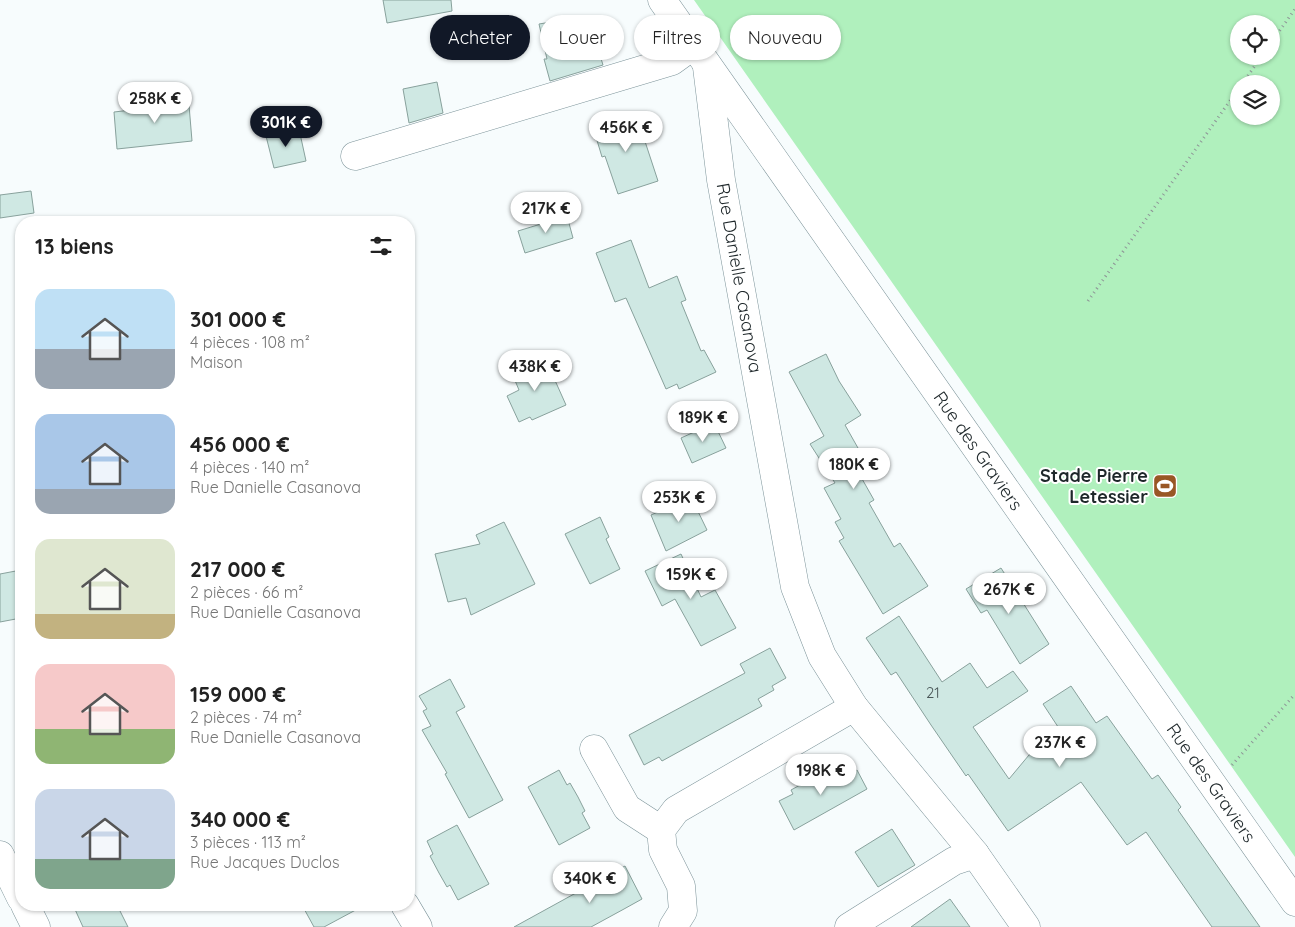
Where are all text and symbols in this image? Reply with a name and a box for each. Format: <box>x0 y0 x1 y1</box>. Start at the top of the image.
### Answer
chip: Acheter <box>430 15 530 60</box>
chip: Louer <box>540 15 624 60</box>
chip: Filtres <box>634 15 720 60</box>
chip: Nouveau <box>730 15 841 60</box>
map controls <box>1230 15 1280 125</box>
button: locate <box>1230 15 1280 65</box>
button: layers <box>1230 75 1280 125</box>
pin: 258K € <box>114 82 196 124</box>
text: 258K € <box>129 88 181 108</box>
pin: 301K € <box>245 106 327 148</box>
pin: 456K € <box>585 110 667 153</box>
text: 301K € <box>261 112 311 132</box>
text: 456K € <box>600 117 652 137</box>
street label: Rue Danielle Casanova <box>711 181 768 375</box>
pin: 217K € <box>505 192 587 234</box>
text: 217K € <box>521 198 571 218</box>
icon: filters <box>367 232 395 260</box>
text: 13 biens <box>35 233 114 259</box>
text: 301 000 € <box>190 306 286 332</box>
icon: home <box>75 309 135 369</box>
text: 4 pièces · 108 m² <box>190 332 310 352</box>
pin: 438K € <box>494 350 576 392</box>
text: Maison <box>190 352 243 372</box>
text: 438K € <box>509 356 561 376</box>
street label: Rue des Graviers <box>929 387 1028 515</box>
pin: 189K € <box>662 400 744 443</box>
text: 189K € <box>678 407 728 427</box>
text: 456 000 € <box>190 431 290 457</box>
icon: home <box>75 434 135 494</box>
pin: 180K € <box>813 448 895 490</box>
text: 180K € <box>829 454 879 474</box>
text: 4 pièces · 140 m² <box>190 457 309 477</box>
place label: Stade Pierre Letessier <box>1040 464 1148 508</box>
sports icon: Stade Pierre Letessier <box>1152 473 1178 499</box>
text: Rue Danielle Casanova <box>190 477 361 497</box>
pin: 253K € <box>638 480 720 523</box>
text: 253K € <box>653 487 705 507</box>
text: 217 000 € <box>190 556 285 582</box>
pin: 159K € <box>650 558 732 600</box>
icon: home <box>75 559 135 619</box>
text: 159K € <box>666 564 716 584</box>
pin: 267K € <box>968 572 1050 615</box>
text: 267K € <box>983 579 1035 599</box>
text: 2 pièces · 66 m² <box>190 582 303 602</box>
text: Rue Danielle Casanova <box>190 602 361 622</box>
text: 159 000 € <box>190 681 286 707</box>
house number: 21 <box>926 683 940 702</box>
icon: home <box>75 684 135 744</box>
text: 2 pièces · 74 m² <box>190 707 302 727</box>
street label: Rue des Graviers <box>1162 719 1261 847</box>
pin: 237K € <box>1019 726 1101 768</box>
text: Rue Danielle Casanova <box>190 727 361 747</box>
text: 237K € <box>1034 732 1086 752</box>
pin: 198K € <box>780 754 862 796</box>
text: 198K € <box>796 760 846 780</box>
text: 340 000 € <box>190 806 290 832</box>
icon: home <box>75 809 135 869</box>
text: 3 pièces · 113 m² <box>190 832 306 852</box>
text: Rue Jacques Duclos <box>190 852 340 872</box>
pin: 340K € <box>549 862 631 904</box>
text: 340K € <box>564 868 616 888</box>

